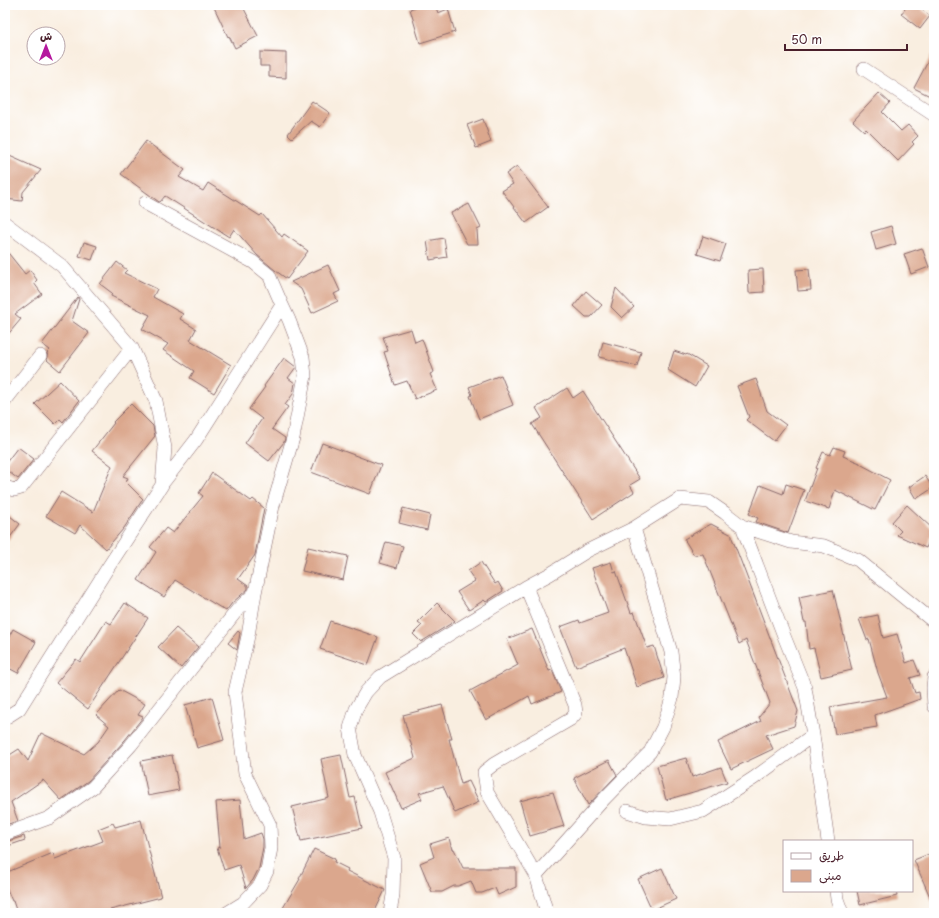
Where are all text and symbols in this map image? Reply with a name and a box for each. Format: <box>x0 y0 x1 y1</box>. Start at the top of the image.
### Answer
north arrow <box>26 26 66 66</box>
scale bar <box>785 26 907 52</box>
text: ش <box>40 27 52 44</box>
text: 50 m <box>791 30 822 48</box>
legend <box>783 840 913 892</box>
text: طريق <box>819 846 844 864</box>
text: مبنى <box>819 866 842 884</box>

